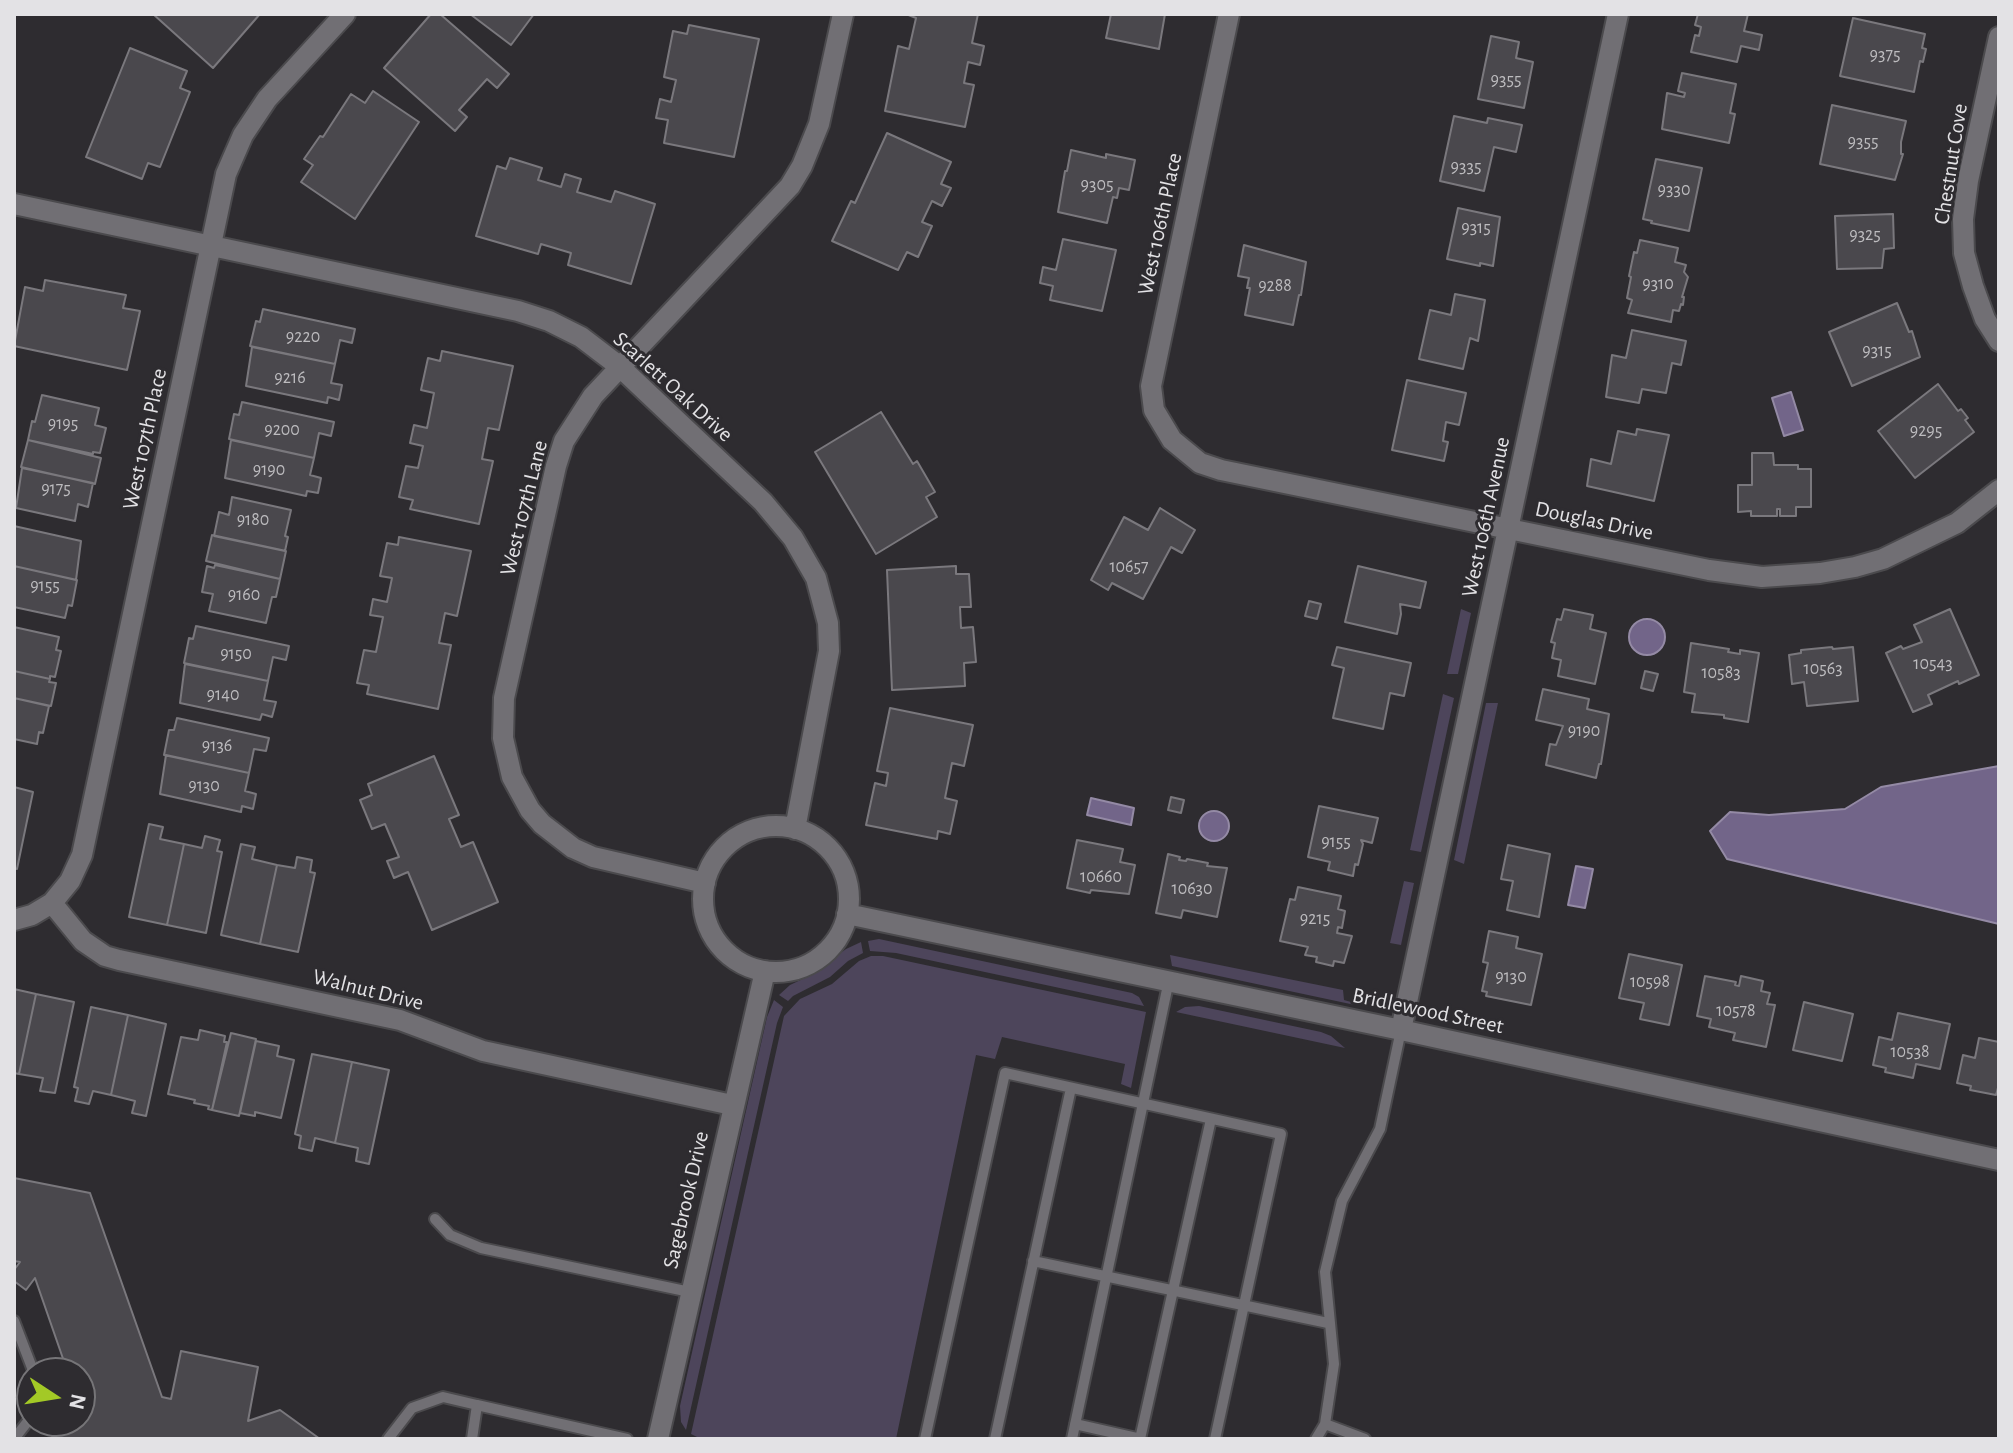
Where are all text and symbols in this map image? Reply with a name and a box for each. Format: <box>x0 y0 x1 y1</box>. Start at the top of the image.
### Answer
house number: 9375 <box>1870 44 1900 66</box>
house number: 9355 <box>1491 69 1521 91</box>
street label: Chestnut Cove <box>1928 102 1974 226</box>
house number: 9355 <box>1848 131 1878 153</box>
street label: West 106th Place <box>1132 150 1188 298</box>
house number: 9335 <box>1451 156 1481 178</box>
house number: 9305 <box>1081 174 1113 196</box>
house number: 9330 <box>1658 179 1690 201</box>
house number: 9315 <box>1461 217 1491 239</box>
house number: 9325 <box>1849 224 1881 246</box>
house number: 9310 <box>1642 273 1674 295</box>
house number: 9288 <box>1258 275 1292 297</box>
house number: 9220 <box>286 326 320 348</box>
street label: Scarlett Oak Drive <box>608 326 738 448</box>
house number: 9315 <box>1862 340 1892 362</box>
street label: West 107th Place <box>117 366 173 512</box>
house number: 9216 <box>274 367 306 389</box>
house number: 9195 <box>48 413 78 435</box>
house number: 9200 <box>264 419 300 441</box>
house number: 9295 <box>1910 420 1942 442</box>
street label: West 106th Avenue <box>1456 434 1516 600</box>
street label: West 107th Lane <box>494 438 554 578</box>
house number: 9190 <box>253 459 285 481</box>
house number: 9175 <box>41 478 71 500</box>
street label: Douglas Drive <box>1533 496 1655 546</box>
house number: 9180 <box>237 509 269 531</box>
house number: 10657 <box>1109 556 1149 578</box>
house number: 9155 <box>30 575 60 597</box>
house number: 9160 <box>228 584 260 606</box>
house number: 9150 <box>220 643 252 665</box>
house number: 10543 <box>1913 653 1953 675</box>
house number: 10563 <box>1803 658 1843 680</box>
house number: 10583 <box>1701 662 1741 684</box>
house number: 9140 <box>207 684 239 706</box>
house number: 9190 <box>1568 720 1600 742</box>
house number: 9136 <box>202 735 232 757</box>
house number: 9130 <box>188 775 220 797</box>
house number: 9155 <box>1321 831 1351 853</box>
house number: 10660 <box>1080 866 1122 888</box>
house number: 10630 <box>1171 878 1213 900</box>
house number: 9215 <box>1300 908 1330 930</box>
street label: Walnut Drive <box>310 964 426 1016</box>
house number: 9130 <box>1495 966 1527 988</box>
house number: 10598 <box>1630 971 1670 993</box>
street label: Bridlewood Street <box>1350 982 1506 1040</box>
house number: 10578 <box>1716 1000 1756 1022</box>
house number: 10538 <box>1890 1041 1930 1063</box>
street label: Sagebrook Drive <box>657 1129 715 1271</box>
north arrow <box>16 1357 96 1437</box>
text: N <box>65 1392 90 1411</box>

